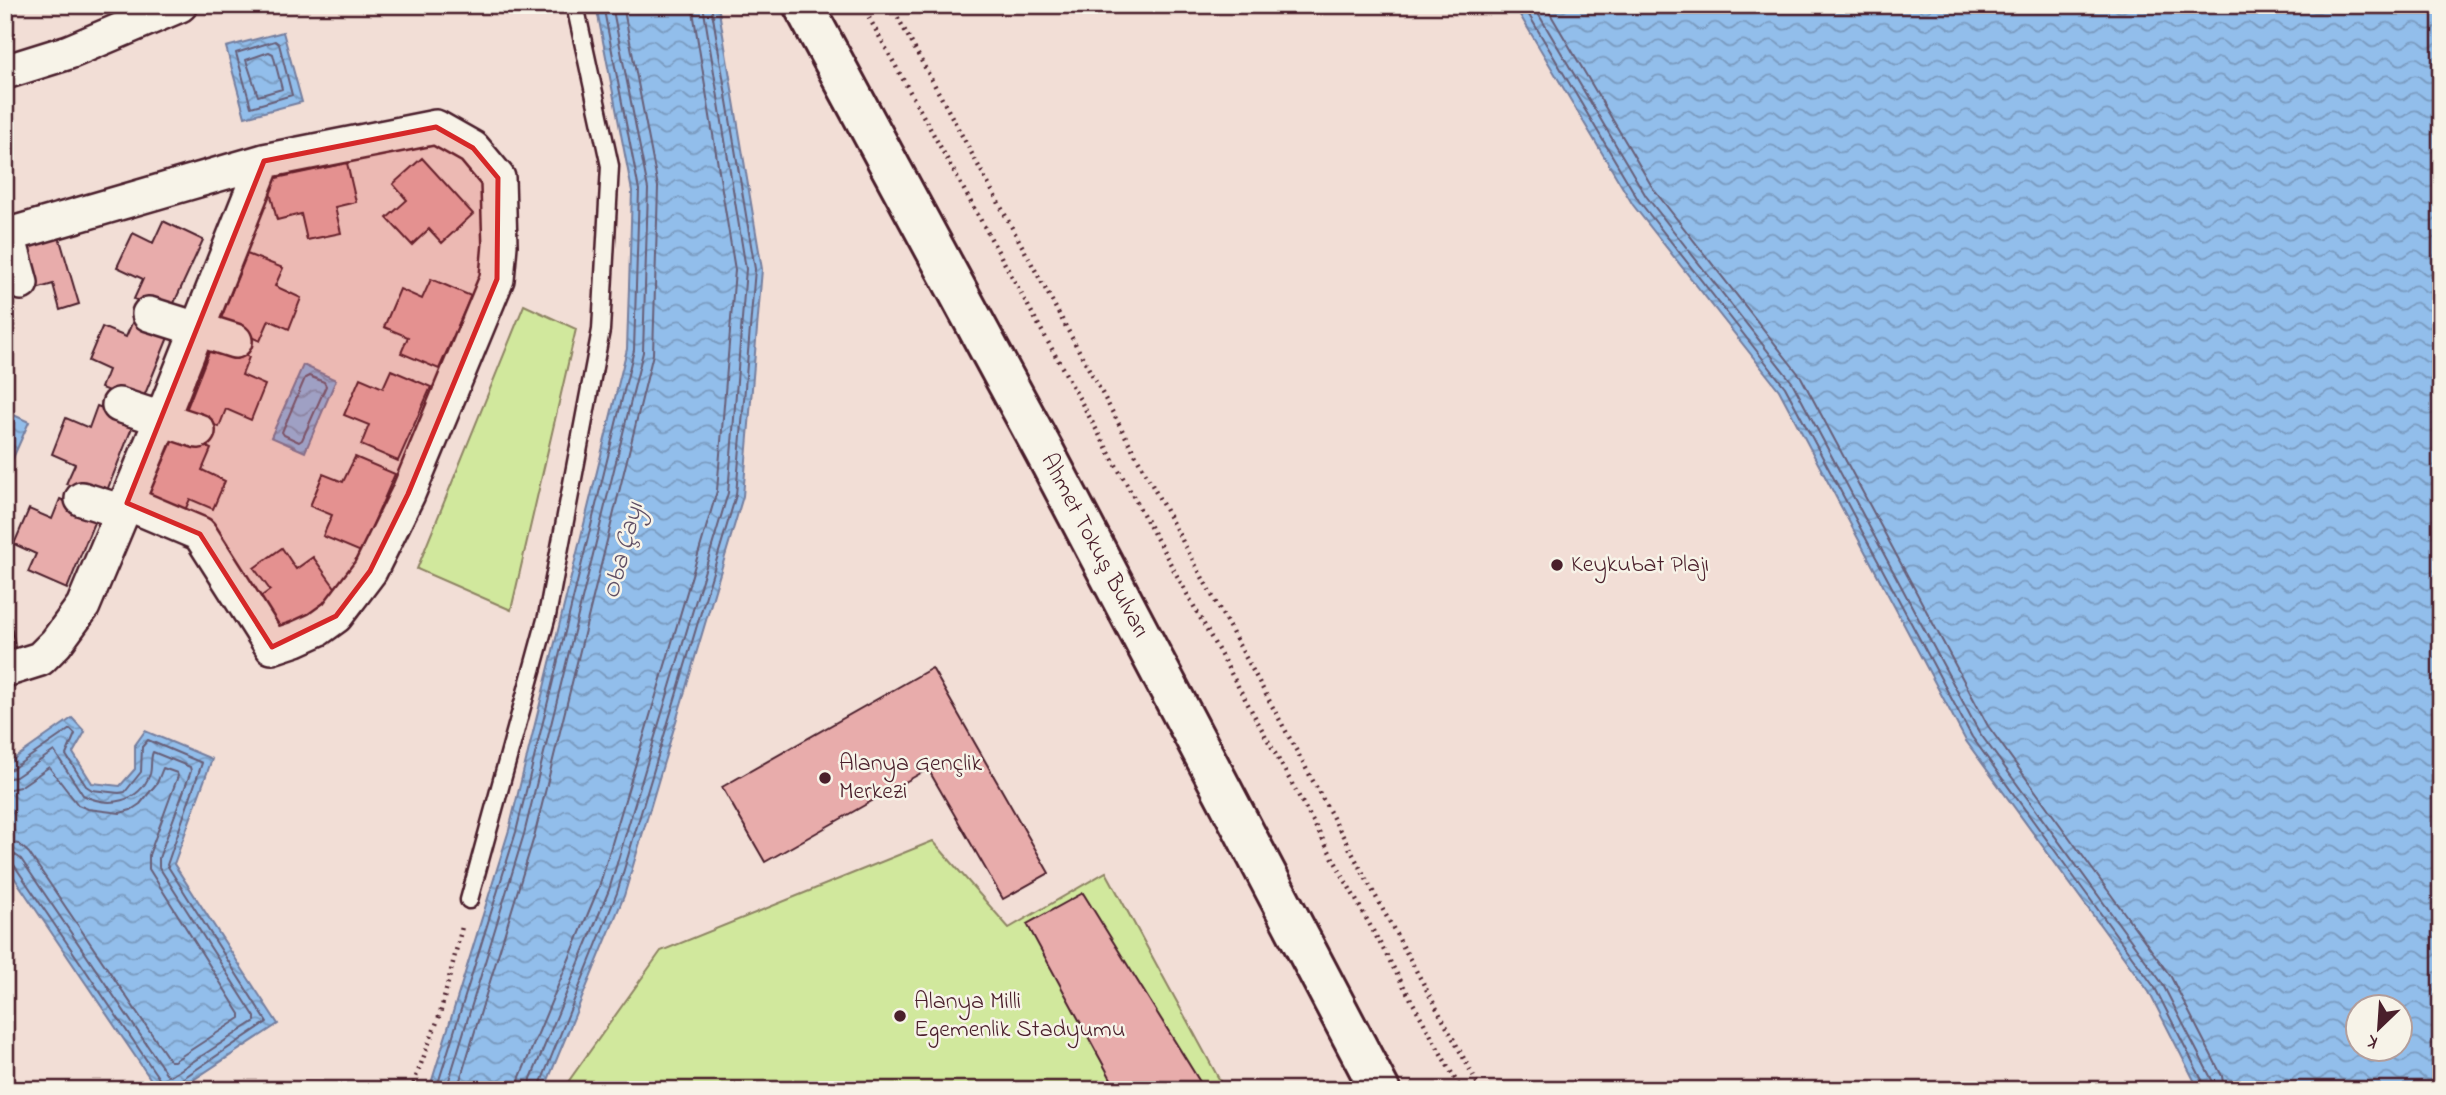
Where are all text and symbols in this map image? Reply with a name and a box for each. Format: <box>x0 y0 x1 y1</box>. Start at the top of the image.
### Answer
street label: Ahmet Tokuş Bulvarı <box>1031 448 1157 644</box>
water label: Oba Çayı <box>593 497 655 604</box>
place label: Keykubat Plajı <box>1571 548 1709 584</box>
marker: Keykubat Plajı <box>1549 557 1565 573</box>
place label: Alanya Gençlik Merkezi <box>839 747 983 810</box>
marker: Alanya Gençlik Merkezi <box>817 770 833 786</box>
place label: Alanya Milli Egemenlik Stadyumu <box>914 985 1125 1049</box>
north arrow <box>2344 993 2414 1064</box>
marker: Alanya Milli Egemenlik Stadyumu <box>892 1008 908 1024</box>
text: K <box>2362 1027 2383 1055</box>

